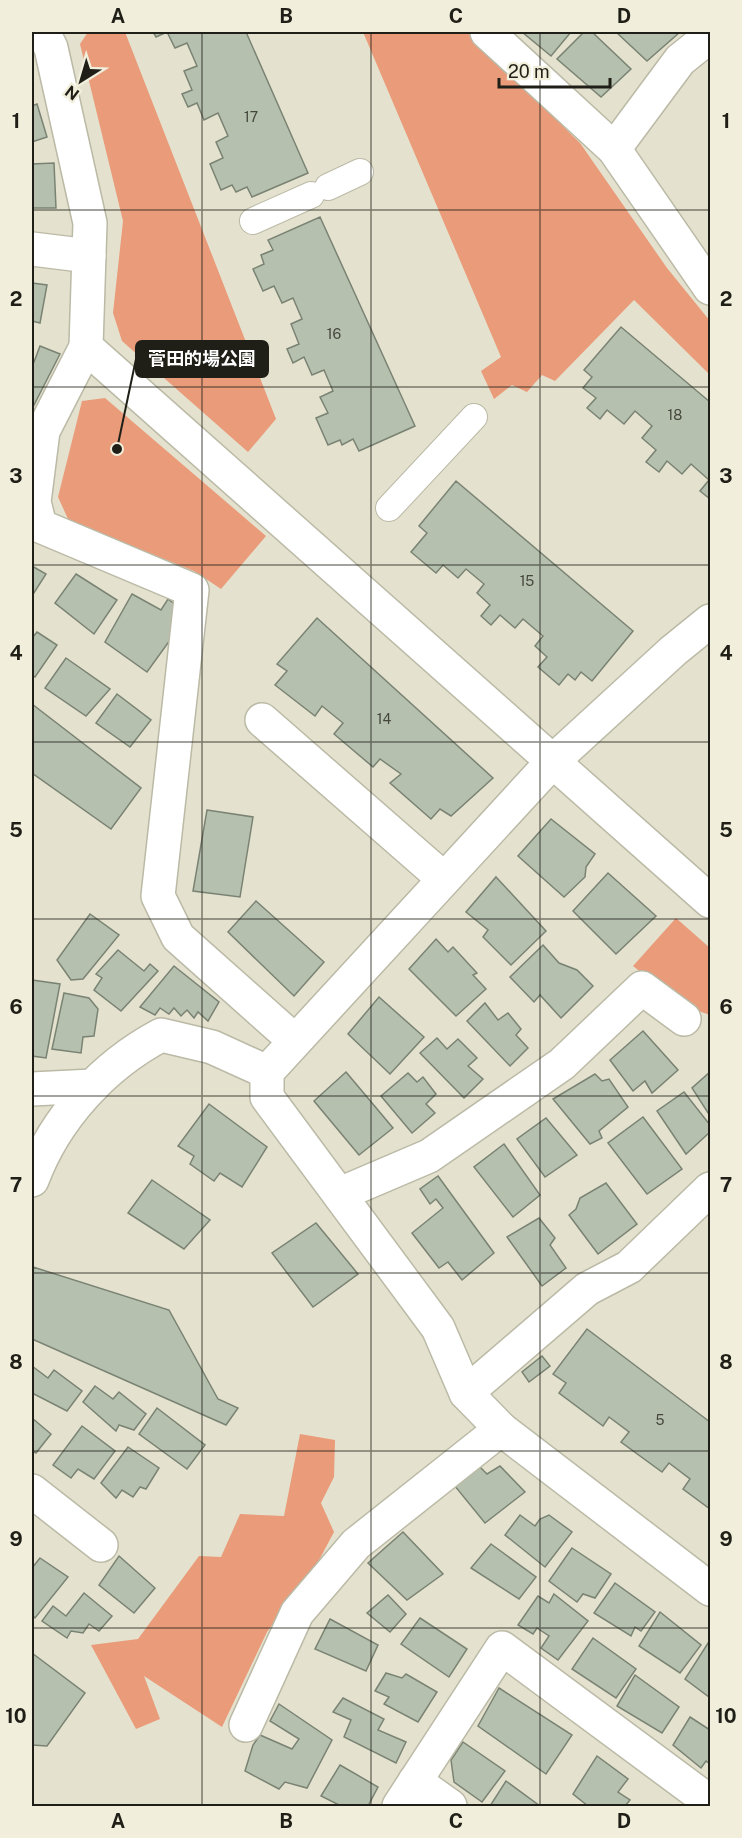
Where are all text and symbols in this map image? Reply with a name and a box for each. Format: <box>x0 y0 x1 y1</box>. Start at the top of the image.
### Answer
text: A <box>111 4 125 28</box>
text: B <box>279 4 293 28</box>
text: C <box>449 4 463 28</box>
text: D <box>617 4 631 28</box>
north arrow <box>51 51 111 111</box>
scale bar <box>499 51 610 89</box>
text: 20 m <box>508 61 550 82</box>
text: N <box>62 81 83 104</box>
text: 1 <box>12 109 20 133</box>
house number: 17 <box>244 109 258 125</box>
text: 1 <box>722 109 730 133</box>
text: 2 <box>10 287 22 311</box>
text: 2 <box>720 287 732 311</box>
house number: 16 <box>327 326 341 342</box>
callout: 菅田的場公園 <box>136 341 268 377</box>
text: 菅田的場公園 <box>148 348 256 369</box>
house number: 18 <box>668 407 682 423</box>
text: 3 <box>9 464 23 488</box>
text: 3 <box>719 464 733 488</box>
house number: 15 <box>520 573 534 589</box>
text: 4 <box>9 641 23 665</box>
text: 4 <box>719 641 733 665</box>
house number: 14 <box>377 711 391 727</box>
text: 5 <box>9 818 23 842</box>
text: 5 <box>719 818 733 842</box>
text: 6 <box>9 995 23 1019</box>
text: 6 <box>719 995 733 1019</box>
text: 7 <box>10 1173 22 1197</box>
text: 7 <box>720 1173 732 1197</box>
text: 8 <box>9 1350 23 1374</box>
text: 8 <box>719 1350 733 1374</box>
house number: 5 <box>656 1412 665 1428</box>
text: 9 <box>9 1527 23 1551</box>
text: 9 <box>719 1527 733 1551</box>
text: 10 <box>5 1704 27 1728</box>
text: 10 <box>715 1704 737 1728</box>
text: A <box>111 1809 125 1833</box>
text: B <box>279 1809 293 1833</box>
text: C <box>449 1809 463 1833</box>
text: D <box>617 1809 631 1833</box>

